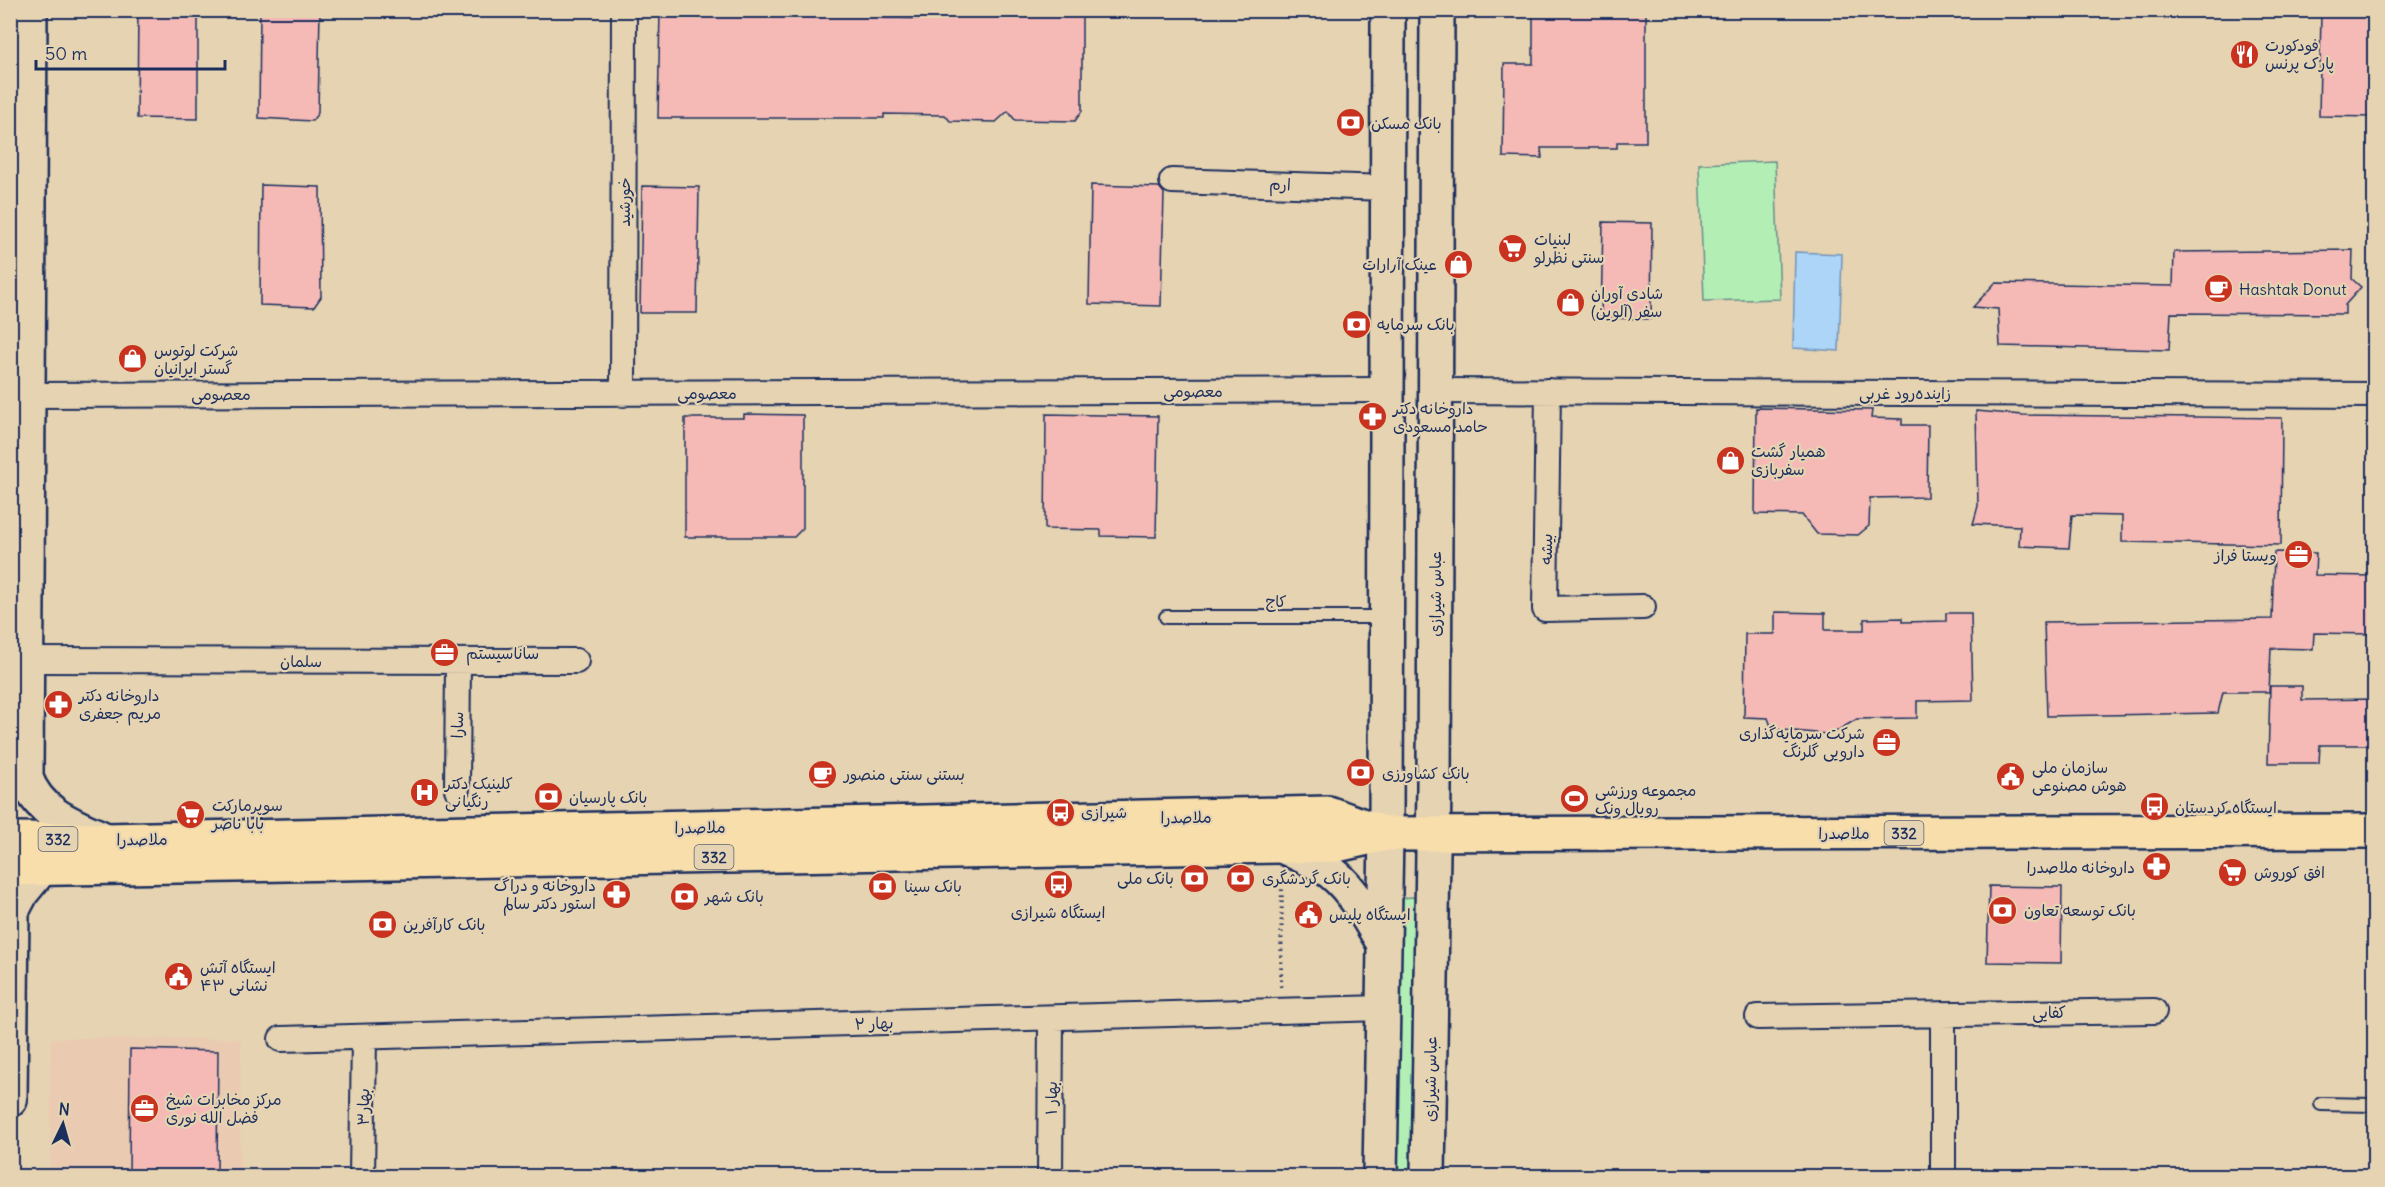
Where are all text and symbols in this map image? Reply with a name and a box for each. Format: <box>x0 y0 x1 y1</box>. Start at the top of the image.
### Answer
scale bar <box>36 33 225 71</box>
place label: فودکورت پارک پرنس <box>2265 35 2334 74</box>
restaurant icon: فودکورت پارک پرنس <box>2228 38 2260 70</box>
text: 50 m <box>45 42 87 65</box>
bank icon: بانک مسکن <box>1334 107 1366 139</box>
place label: بانک مسکن <box>1371 113 1442 133</box>
street label: ارم <box>1269 174 1291 197</box>
street label: خورشید <box>614 177 635 227</box>
place label: لبنیات سنتی نظرلو <box>1533 229 1604 268</box>
supermarket icon: لبنیات سنتی نظرلو <box>1497 232 1529 264</box>
shop icon: عینک آرارات <box>1442 248 1474 280</box>
place label: عینک آرارات <box>1362 254 1437 274</box>
cafe icon: Hashtak Donut <box>2202 273 2234 305</box>
place label: Hashtak Donut <box>2239 279 2347 299</box>
place label: شادی آوران سفر (آلوین) <box>1591 283 1663 322</box>
shop icon: شادی آوران سفر (آلوین) <box>1554 286 1586 318</box>
bank icon: بانک سرمایه <box>1340 308 1372 340</box>
place label: بانک سرمایه <box>1377 314 1455 334</box>
place label: شرکت لوتوس گستر ایرانیان <box>154 340 238 378</box>
shop icon: شرکت لوتوس گستر ایرانیان <box>117 343 149 375</box>
street label: معصومی <box>1163 381 1223 402</box>
street label: معصومی <box>677 383 737 404</box>
street label: زاینده‌رود غربی <box>1859 383 1951 404</box>
street label: معصومی <box>191 384 251 405</box>
place label: داروخانه دکتر حامد مسعودی <box>1391 398 1487 437</box>
pharmacy icon: داروخانه دکتر حامد مسعودی <box>1356 401 1388 433</box>
place label: همیار گشت سفربازی <box>1751 441 1826 479</box>
shop icon: همیار گشت سفربازی <box>1714 444 1746 476</box>
street label: بیشه <box>1536 533 1556 565</box>
office icon: ویستا فراز <box>2282 539 2314 571</box>
place label: ویستا فراز <box>2212 545 2277 565</box>
street label: عباس شیرازی <box>1425 551 1445 637</box>
street label: کاج <box>1265 591 1287 612</box>
office icon: ساناسیستم <box>429 637 461 669</box>
place label: ساناسیستم <box>466 643 539 666</box>
street label: سلمان <box>280 651 322 671</box>
place label: داروخانه دکتر مریم جعفری <box>77 685 161 726</box>
pharmacy icon: داروخانه دکتر مریم جعفری <box>42 688 74 720</box>
street label: سارا <box>447 711 467 739</box>
place label: شرکت سرمایه‌گذاری دارویی گلرنگ <box>1739 723 1865 762</box>
office icon: شرکت سرمایه‌گذاری دارویی گلرنگ <box>1870 726 1902 758</box>
bank icon: بانک کشاورزی <box>1345 757 1377 789</box>
place label: سازمان ملی هوش مصنوعی <box>2032 757 2127 796</box>
cafe icon: بستنی سنتی منصور <box>807 758 839 790</box>
public building icon: سازمان ملی هوش مصنوعی <box>1995 760 2027 792</box>
place label: بانک کشاورزی <box>1382 763 1470 783</box>
place label: بستنی سنتی منصور <box>842 764 965 785</box>
place label: کلینیک دکتر رنگیانی <box>443 773 513 812</box>
hospital icon: کلینیک دکتر رنگیانی <box>408 776 440 808</box>
place label: مجموعه ورزشی رویال ونک <box>1595 780 1696 818</box>
bank icon: بانک پارسیان <box>532 781 564 813</box>
sports icon: مجموعه ورزشی رویال ونک <box>1558 783 1590 815</box>
place label: بانک پارسیان <box>569 787 647 808</box>
bus stop icon: ایستگاه کردستان <box>2138 791 2170 823</box>
place label: سوپرمارکت بابا ناصر <box>210 795 283 833</box>
bus stop icon: شیرازی <box>1044 796 1076 828</box>
place label: ایستگاه کردستان <box>2175 797 2277 817</box>
supermarket icon: سوپرمارکت بابا ناصر <box>175 798 207 830</box>
place label: شیرازی <box>1081 802 1127 822</box>
street label: ملاصدرا <box>1160 807 1212 827</box>
street label: ملاصدرا <box>674 817 726 837</box>
road number: 332 <box>1884 821 1924 845</box>
street label: ملاصدرا <box>1818 823 1870 843</box>
road number: 332 <box>38 827 78 851</box>
street label: ملاصدرا <box>116 829 168 849</box>
road number: 332 <box>694 845 734 869</box>
pharmacy icon: داروخانه ملاصدرا <box>2140 851 2172 883</box>
supermarket icon: افق کوروش <box>2217 856 2249 888</box>
place label: داروخانه ملاصدرا <box>2027 857 2135 878</box>
bank icon: بانک ملی <box>1179 862 1211 894</box>
bank icon: بانک گردشگری <box>1225 862 1257 894</box>
place label: افق کوروش <box>2254 862 2325 883</box>
bus stop icon: ایستگاه شیرازی <box>1042 868 1074 900</box>
place label: بانک ملی <box>1117 868 1174 889</box>
place label: بانک گردشگری <box>1262 868 1351 888</box>
bank icon: بانک سینا <box>867 870 899 902</box>
place label: داروخانه و دراگ استور دکتر سالم <box>494 875 596 916</box>
place label: بانک سینا <box>904 876 962 896</box>
pharmacy icon: داروخانه و دراگ استور دکتر سالم <box>601 878 633 910</box>
bank icon: بانک شهر <box>668 880 700 912</box>
place label: بانک شهر <box>703 886 764 906</box>
bank icon: بانک توسعه تعاون <box>1987 894 2019 926</box>
public building icon: ایستگاه پلیس <box>1292 898 1324 930</box>
place label: بانک توسعه تعاون <box>2024 900 2136 921</box>
place label: ایستگاه شیرازی <box>1011 902 1105 922</box>
place label: ایستگاه پلیس <box>1329 904 1411 925</box>
bank icon: بانک کارآفرین <box>366 908 398 940</box>
place label: بانک کارآفرین <box>403 914 486 934</box>
place label: ایستگاه آتش نشانی ۴۳ <box>200 957 276 996</box>
public building icon: ایستگاه آتش نشانی ۴۳ <box>163 960 195 992</box>
street label: کفایی <box>2032 1002 2066 1023</box>
street label: بهار ۲ <box>854 1012 894 1034</box>
street label: عباس شیرازی <box>1419 1036 1441 1122</box>
street label: بهار ۱ <box>1041 1081 1061 1115</box>
street label: بهار۳ <box>353 1088 373 1126</box>
place label: مرکز مخابرات شیخ فضل الله نوری <box>166 1089 282 1128</box>
office icon: مرکز مخابرات شیخ فضل الله نوری <box>129 1092 161 1124</box>
north arrow <box>33 1094 93 1154</box>
text: N <box>58 1099 71 1120</box>

